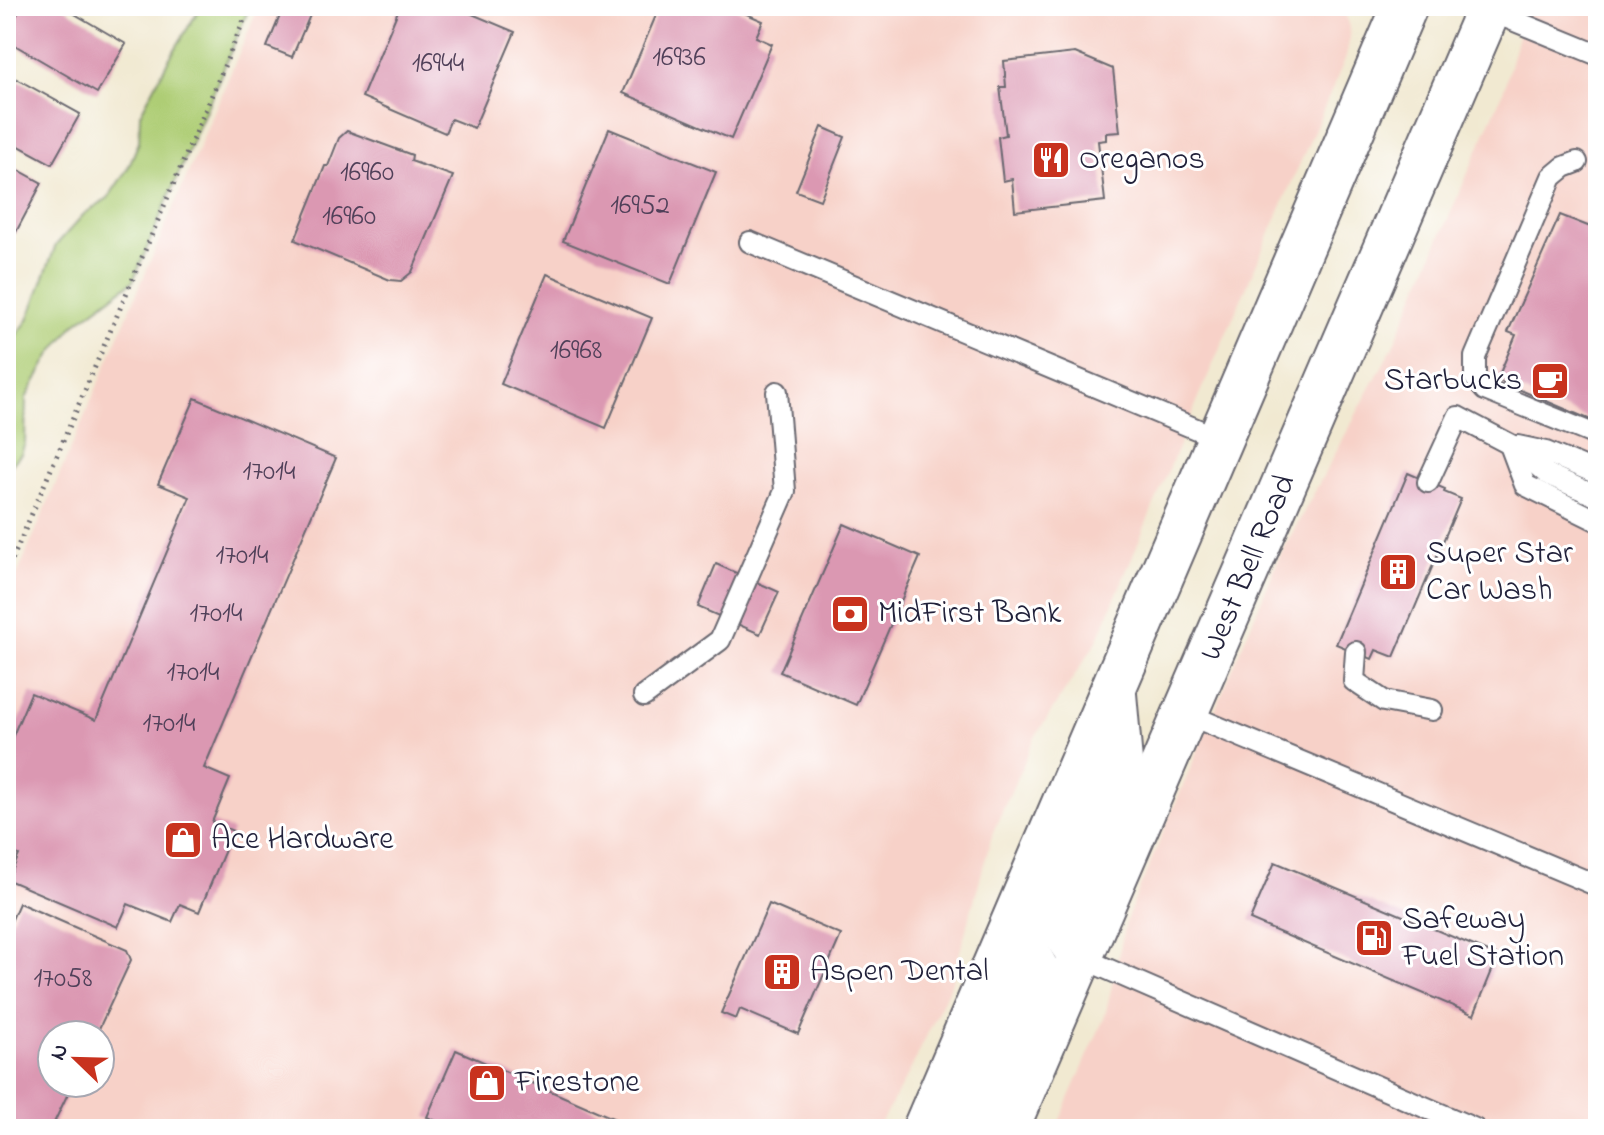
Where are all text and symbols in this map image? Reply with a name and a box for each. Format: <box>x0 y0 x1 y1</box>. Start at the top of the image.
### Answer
house number: 16936 <box>652 38 706 79</box>
house number: 16944 <box>412 44 465 85</box>
place label: Oreganos <box>1079 137 1205 184</box>
restaurant icon: Oreganos <box>1030 139 1072 181</box>
house number: 16960 <box>340 153 394 194</box>
house number: 16952 <box>610 186 670 227</box>
house number: 16960 <box>322 197 376 238</box>
house number: 16968 <box>550 331 602 372</box>
place label: Starbucks <box>1384 358 1522 405</box>
cafe icon: Starbucks <box>1529 360 1571 402</box>
house number: 17014 <box>243 452 296 493</box>
street label: West Bell Road <box>1189 467 1309 668</box>
place label: Super Star Car Wash <box>1426 531 1573 615</box>
house number: 17014 <box>216 536 269 577</box>
building icon: Super Star Car Wash <box>1377 551 1419 593</box>
place label: MidFirst Bank <box>878 591 1062 638</box>
bank icon: MidFirst Bank <box>829 593 871 635</box>
house number: 17014 <box>190 594 243 635</box>
house number: 17014 <box>167 653 220 694</box>
house number: 17014 <box>143 704 196 745</box>
place label: Ace Hardware <box>211 817 394 864</box>
shop icon: Ace Hardware <box>162 819 204 861</box>
place label: Safeway Fuel Station <box>1401 897 1564 981</box>
fuel station icon: Safeway Fuel Station <box>1353 917 1395 959</box>
place label: Aspen Dental <box>810 949 989 996</box>
building icon: Aspen Dental <box>761 951 803 993</box>
house number: 17058 <box>33 959 93 1000</box>
north arrow <box>36 1019 116 1099</box>
text: N <box>43 1039 78 1065</box>
place label: Firestone <box>514 1060 640 1107</box>
shop icon: Firestone <box>466 1062 508 1104</box>

